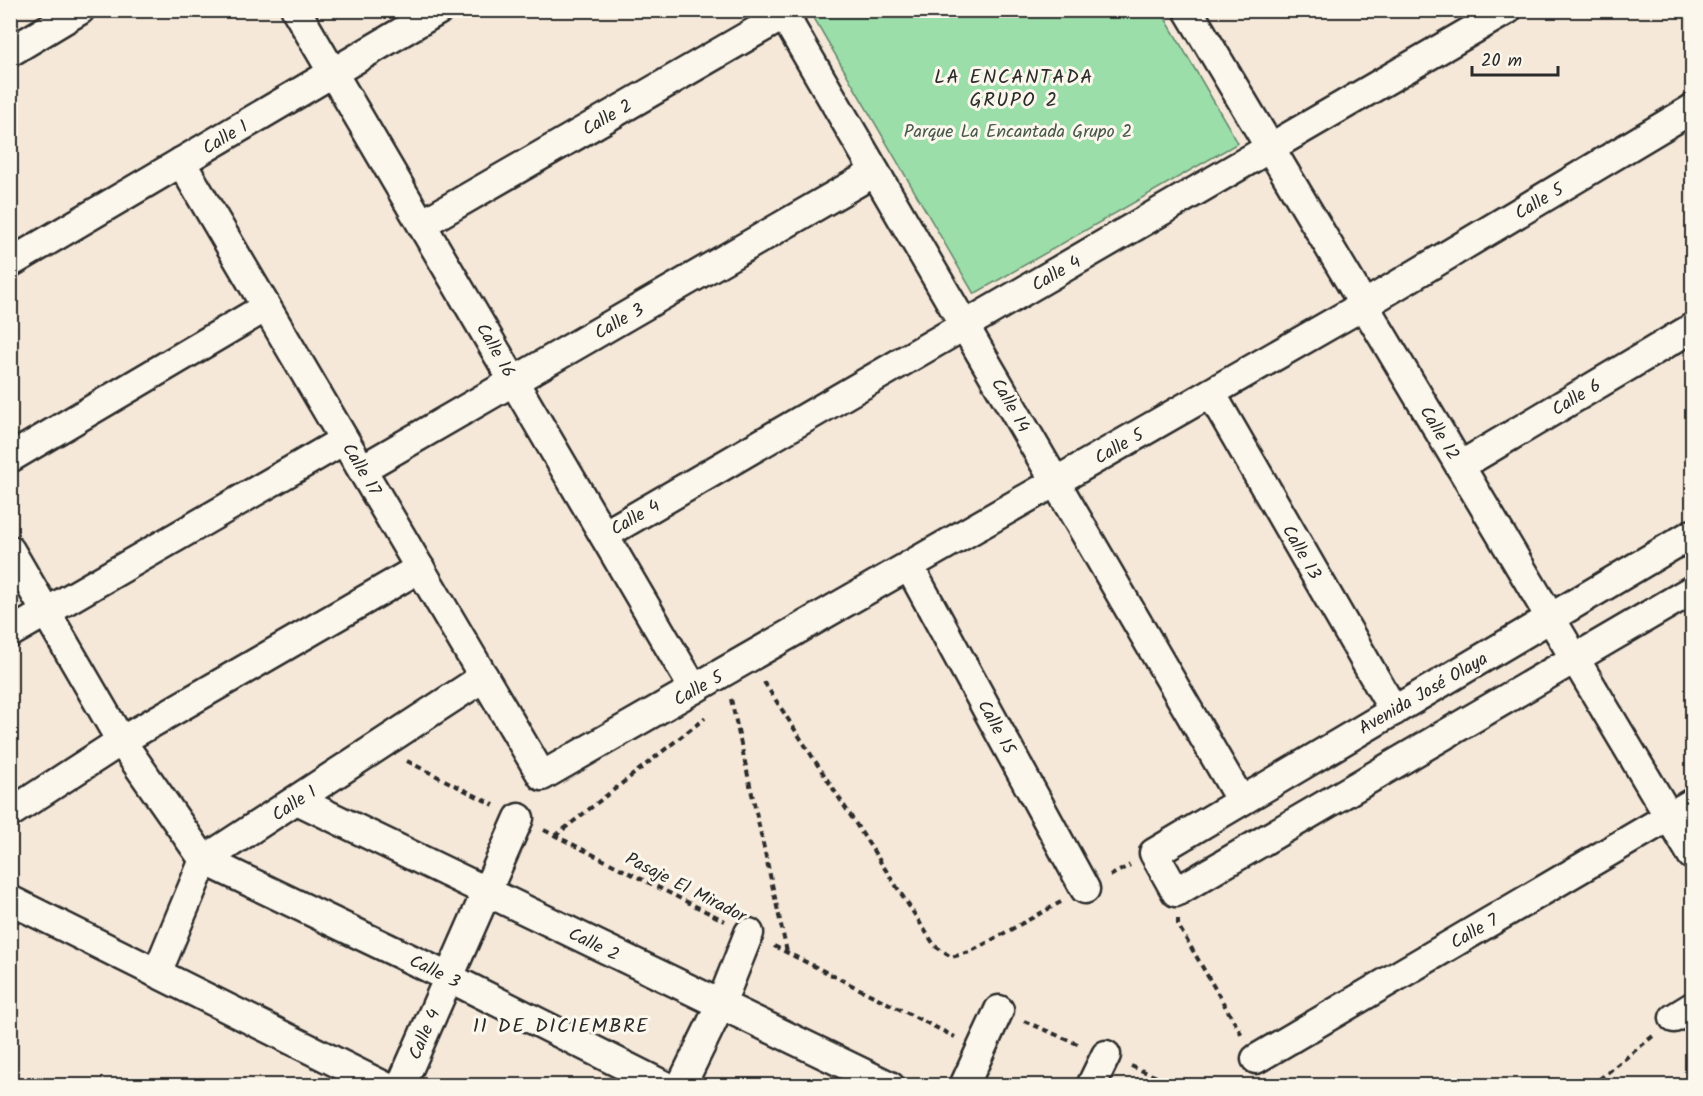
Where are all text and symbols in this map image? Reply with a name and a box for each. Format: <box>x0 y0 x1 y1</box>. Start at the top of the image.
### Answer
scale bar <box>1472 39 1558 77</box>
text: 20 m <box>1481 47 1522 76</box>
district label: LA ENCANTADA GRUPO 2 <box>934 62 1094 117</box>
street label: Calle 2 <box>577 92 638 144</box>
street label: Calle 1 <box>197 113 254 163</box>
park label: Parque La Encantada Grupo 2 <box>904 118 1132 147</box>
street label: Calle 5 <box>1510 176 1571 228</box>
street label: Calle 4 <box>1026 248 1087 300</box>
street label: Calle 3 <box>589 296 650 348</box>
street label: Calle 16 <box>467 318 522 384</box>
street label: Calle 6 <box>1546 372 1607 424</box>
street label: Calle 14 <box>982 373 1037 439</box>
street label: Calle 12 <box>1411 401 1466 467</box>
street label: Calle 5 <box>1090 421 1151 473</box>
street label: Calle 17 <box>334 438 388 502</box>
street label: Calle 4 <box>605 492 666 544</box>
street label: Calle 13 <box>1273 520 1328 586</box>
street label: Avenida José Olaya <box>1354 645 1494 743</box>
street label: Calle 5 <box>669 663 730 715</box>
street label: Calle 15 <box>969 695 1023 762</box>
street label: Calle 1 <box>266 779 323 830</box>
street label: Pasaje El Mirador <box>620 845 752 932</box>
street label: Calle 7 <box>1445 906 1505 958</box>
street label: Calle 2 <box>563 921 624 970</box>
street label: Calle 3 <box>404 948 465 997</box>
street label: Calle 4 <box>402 1004 449 1065</box>
district label: 11 DE DICIEMBRE <box>473 1011 649 1043</box>

